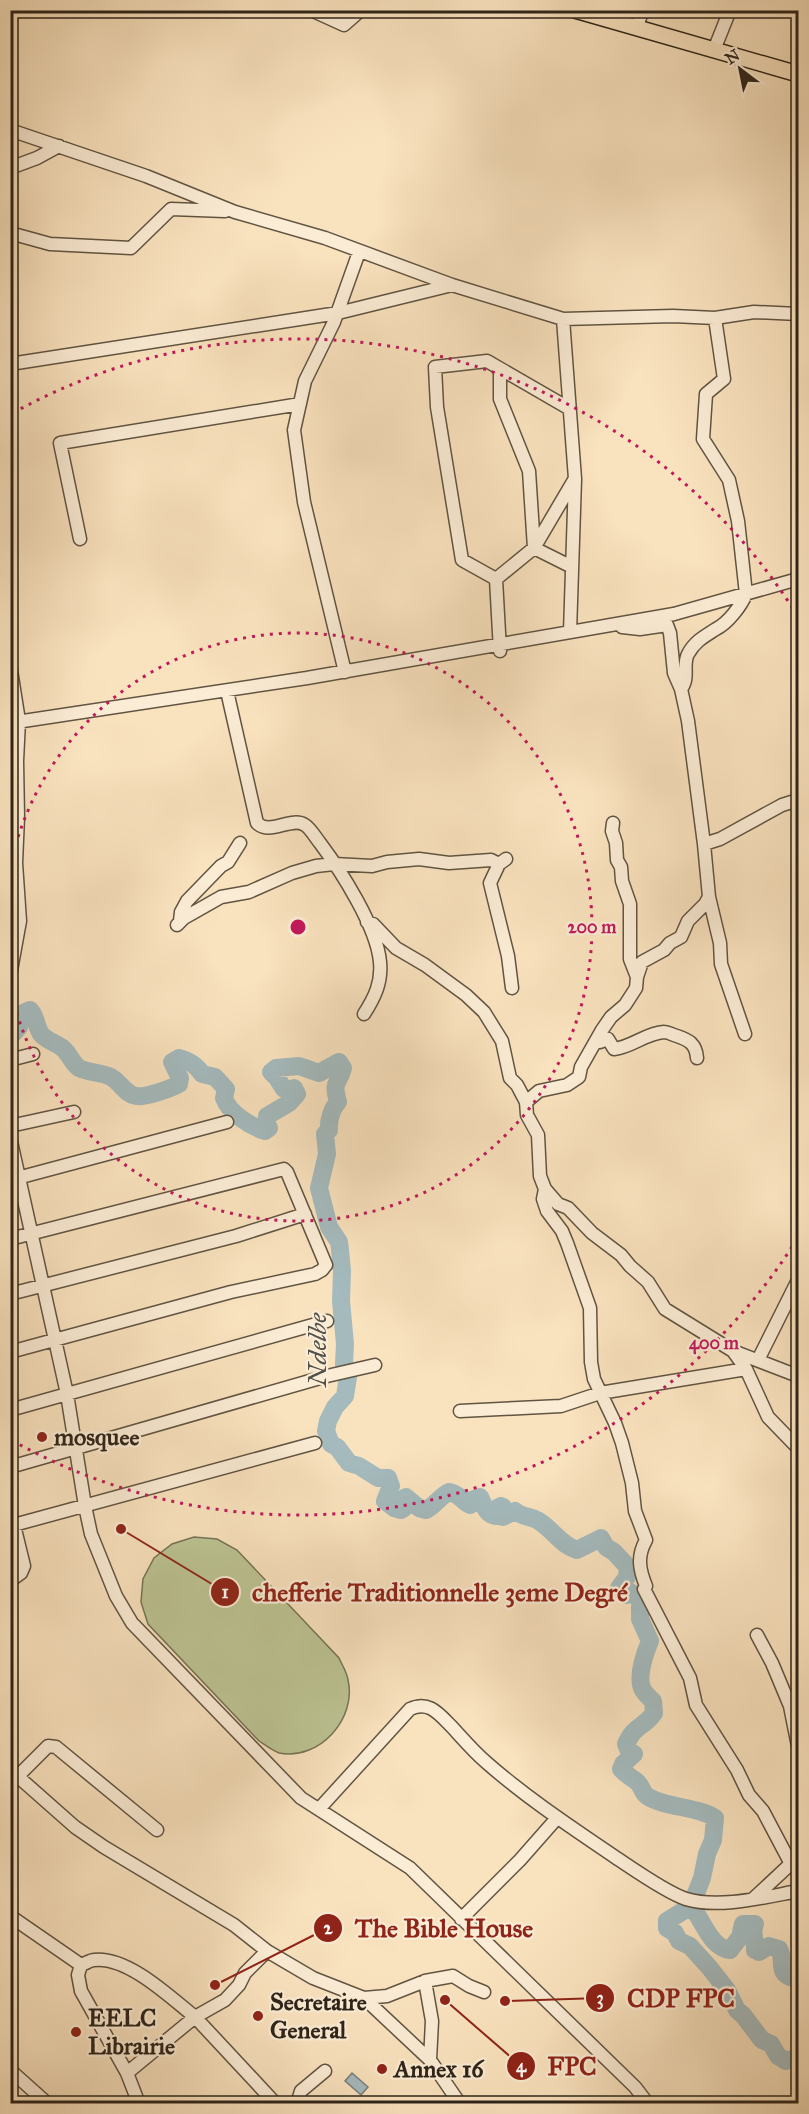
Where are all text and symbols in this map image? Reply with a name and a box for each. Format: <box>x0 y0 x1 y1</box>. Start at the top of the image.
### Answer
north arrow <box>710 39 770 99</box>
text: N <box>722 45 743 68</box>
text: 200 m <box>568 916 617 938</box>
centre of rings <box>288 917 308 937</box>
water label: Ndelbe <box>301 1312 333 1389</box>
text: 400 m <box>689 1332 740 1355</box>
place label: mosquee <box>53 1422 139 1452</box>
marker: mosquee <box>35 1430 49 1444</box>
callout: chefferie Traditionnelle 3eme Degré <box>210 1570 640 1614</box>
text: chefferie Traditionnelle 3eme Degré <box>252 1576 629 1609</box>
text: 1 <box>221 1581 229 1603</box>
callout: The Bible House <box>313 1906 546 1950</box>
text: The Bible House <box>354 1912 533 1944</box>
text: 2 <box>324 1917 334 1939</box>
callout: CDP FPC <box>585 1976 747 2020</box>
text: CDP FPC <box>627 1982 735 2014</box>
place label: Secretaire General <box>270 1987 367 2045</box>
text: 3 <box>596 1987 604 2010</box>
place label: EELC Librairie <box>88 2003 175 2061</box>
marker: Secretaire General <box>251 2009 265 2023</box>
marker: EELC Librairie <box>69 2025 83 2039</box>
callout: FPC <box>506 2044 609 2088</box>
text: FPC <box>547 2050 597 2082</box>
place label: Annex 16 <box>392 2054 485 2084</box>
text: 4 <box>516 2055 527 2078</box>
marker: Annex 16 <box>375 2062 389 2076</box>

